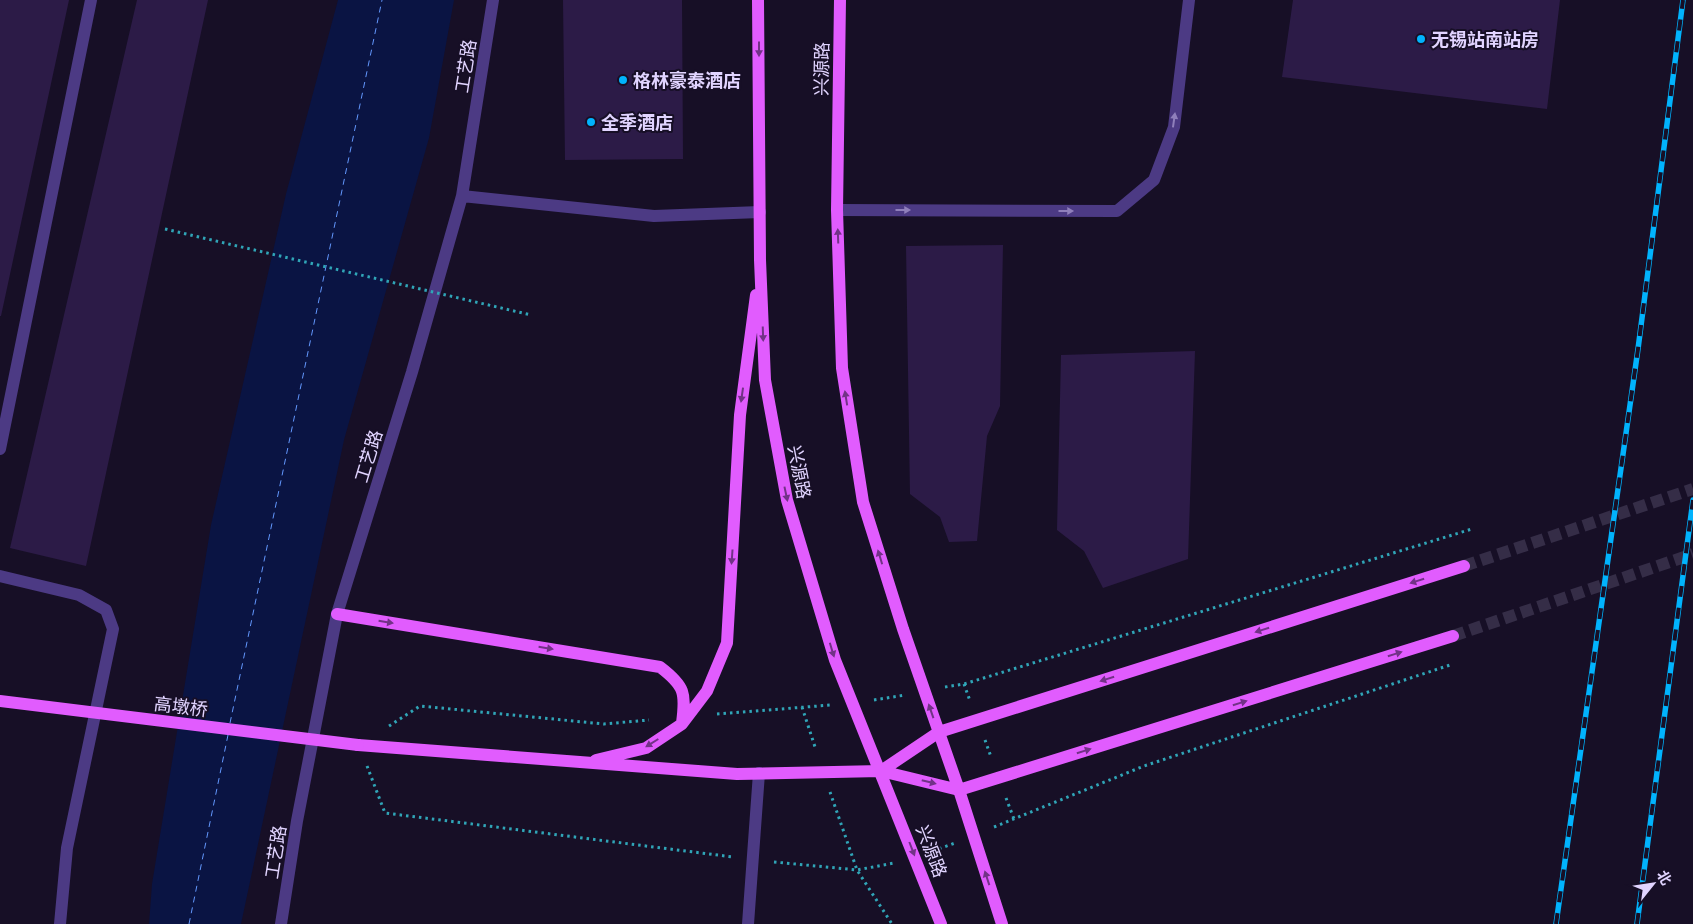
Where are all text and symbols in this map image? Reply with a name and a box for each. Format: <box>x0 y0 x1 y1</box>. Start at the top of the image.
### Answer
place label: 无锡站南站房 <box>1431 28 1539 50</box>
marker: 无锡站南站房 <box>1415 33 1427 45</box>
street label: 工艺路 <box>450 38 480 94</box>
one-way arrow <box>755 41 763 57</box>
street label: 兴源路 <box>810 42 832 96</box>
place label: 格林豪泰酒店 <box>633 69 741 91</box>
marker: 格林豪泰酒店 <box>617 74 629 86</box>
place label: 全季酒店 <box>601 111 673 133</box>
one-way arrow <box>1171 112 1179 128</box>
marker: 全季酒店 <box>585 116 597 128</box>
one-way arrow <box>896 206 912 214</box>
one-way arrow <box>1058 207 1074 215</box>
one-way arrow <box>834 228 842 244</box>
one-way arrow <box>759 326 767 342</box>
one-way arrow <box>738 387 746 403</box>
one-way arrow <box>842 390 850 406</box>
street label: 工艺路 <box>350 427 386 485</box>
street label: 兴源路 <box>784 443 816 501</box>
one-way arrow <box>782 487 790 502</box>
one-way arrow <box>728 549 736 565</box>
one-way arrow <box>876 549 883 564</box>
one-way arrow <box>1410 578 1425 585</box>
one-way arrow <box>378 618 394 626</box>
one-way arrow <box>1255 627 1270 634</box>
one-way arrow <box>829 643 837 658</box>
one-way arrow <box>538 644 554 652</box>
one-way arrow <box>1387 650 1402 658</box>
one-way arrow <box>1100 676 1115 683</box>
street label: 高墩桥 <box>153 692 209 720</box>
one-way arrow <box>1232 698 1247 706</box>
one-way arrow <box>927 703 935 718</box>
one-way arrow <box>646 739 659 748</box>
one-way arrow <box>1077 746 1092 754</box>
one-way arrow <box>921 778 936 786</box>
street label: 兴源路 <box>912 822 952 880</box>
street label: 工艺路 <box>260 824 290 880</box>
one-way arrow <box>909 841 916 856</box>
north arrow <box>1628 859 1678 909</box>
text: 北 <box>1654 867 1676 888</box>
one-way arrow <box>983 870 990 885</box>

